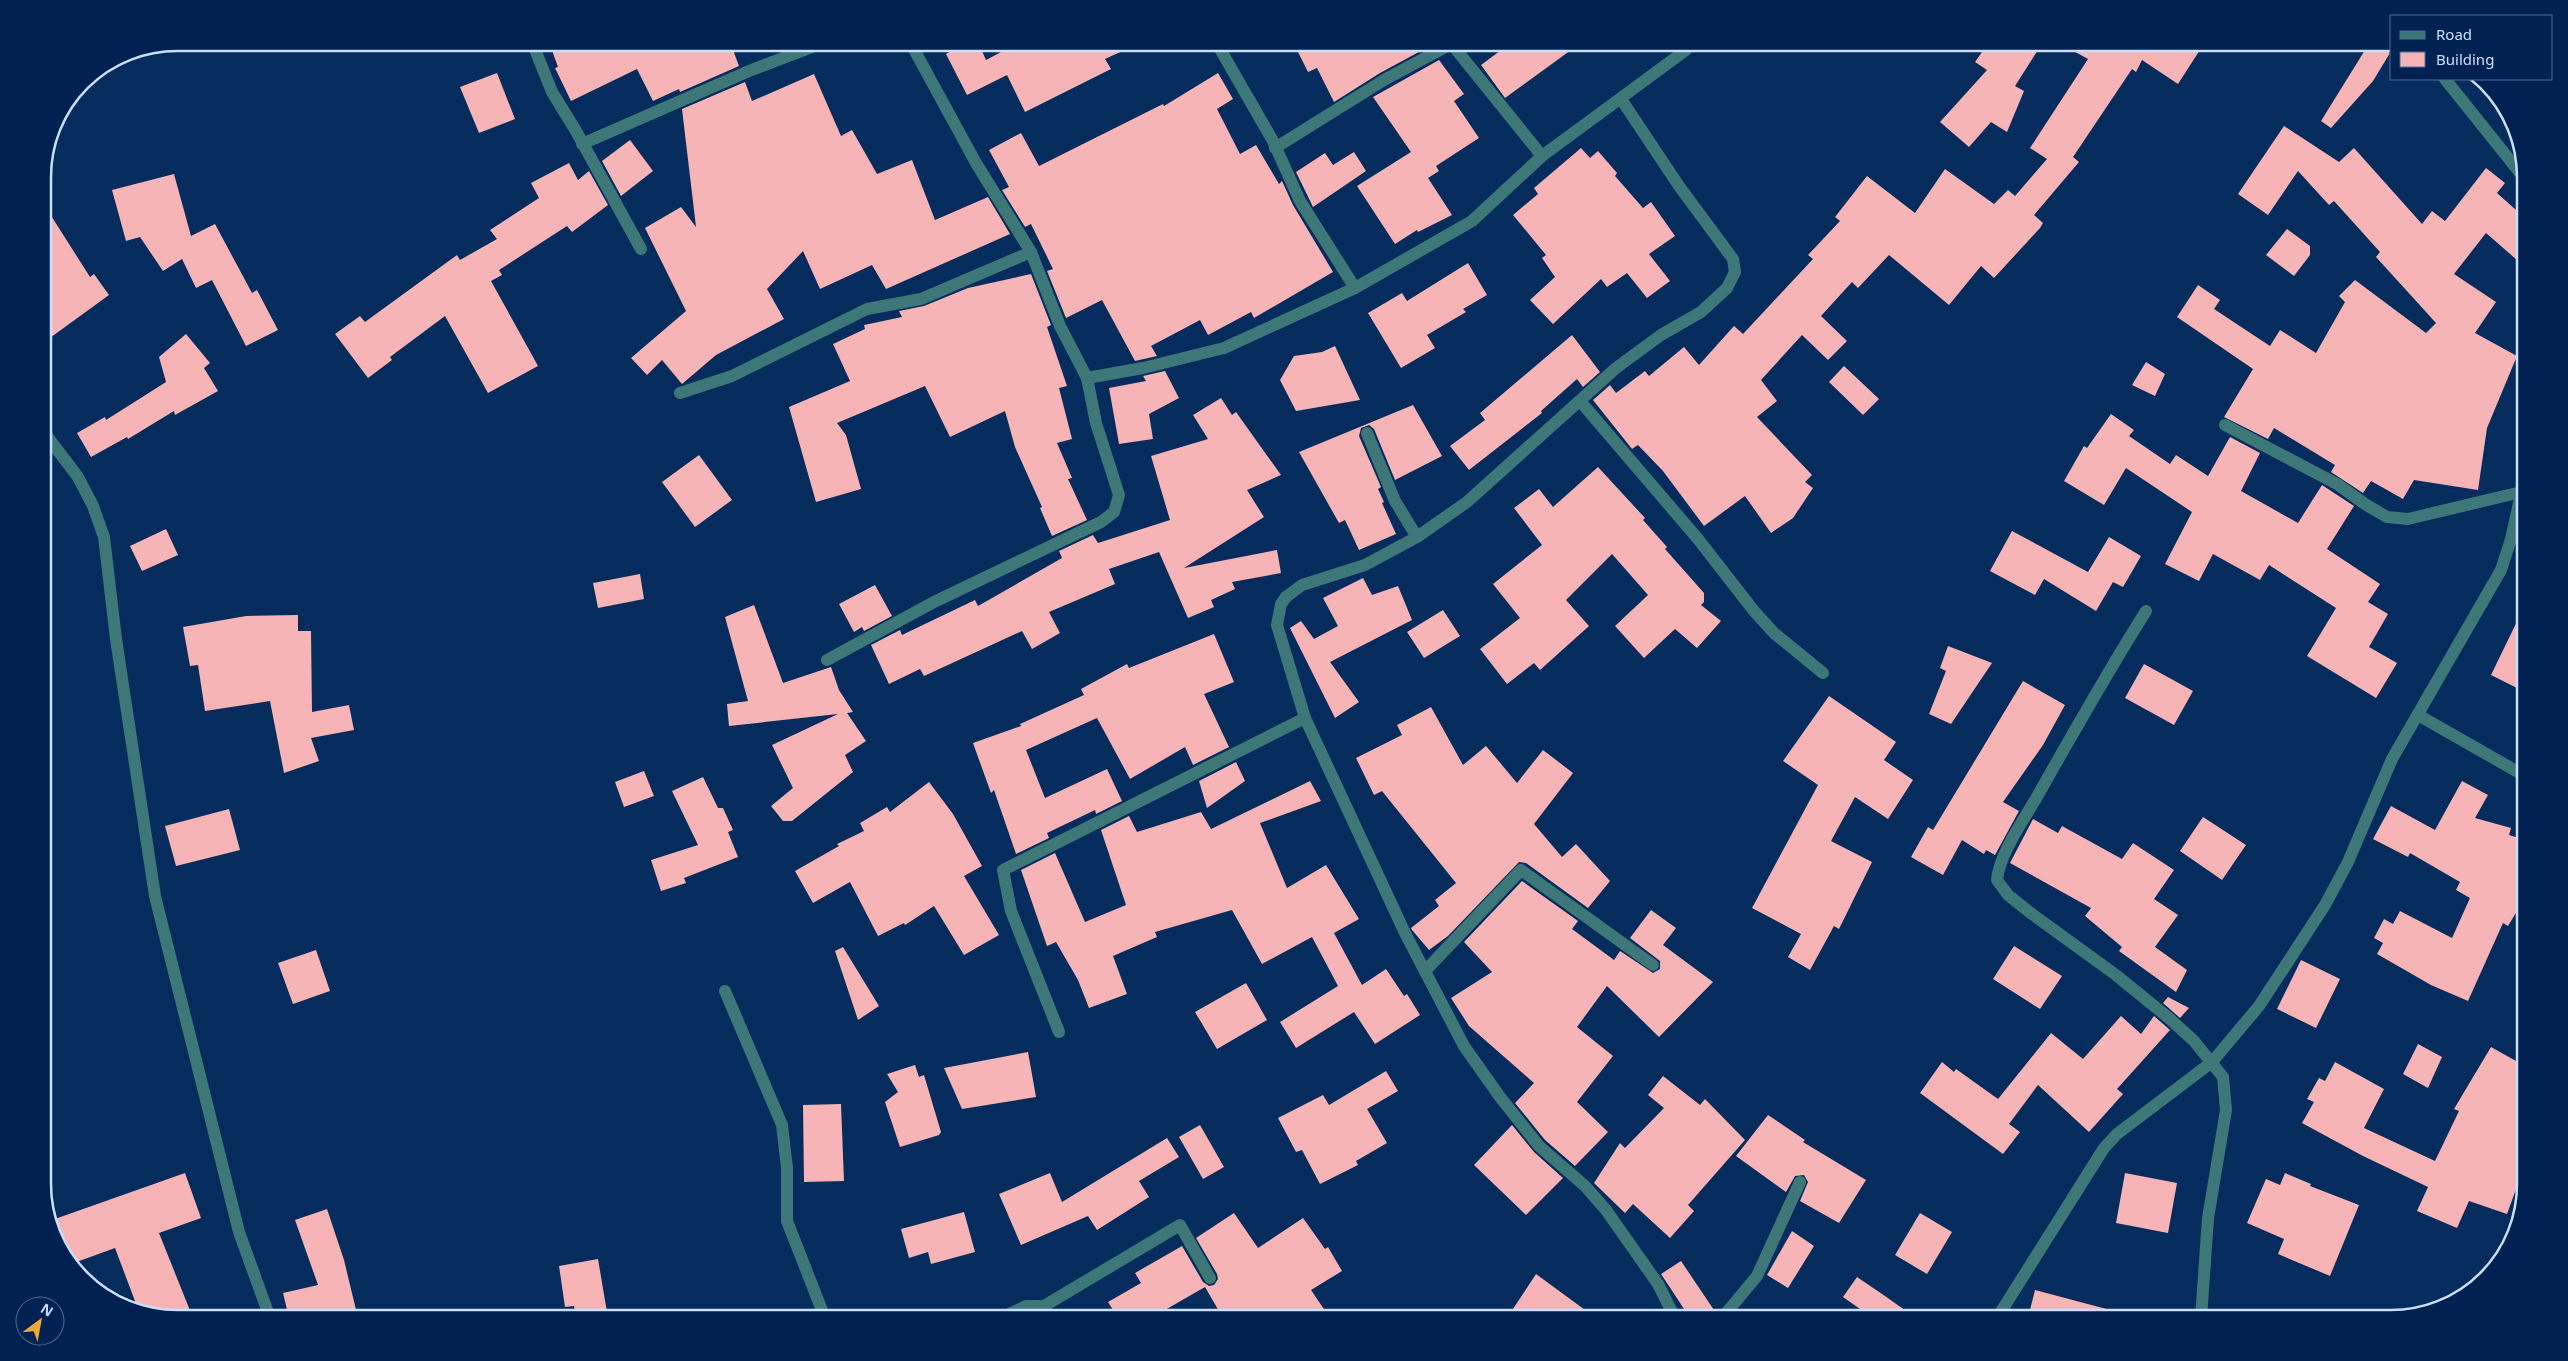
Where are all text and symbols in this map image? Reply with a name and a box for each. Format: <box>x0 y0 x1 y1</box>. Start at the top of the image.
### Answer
legend <box>2390 15 2553 80</box>
text: Road <box>2436 24 2472 44</box>
text: Building <box>2436 49 2494 69</box>
north arrow <box>15 1296 65 1346</box>
text: N <box>37 1298 57 1321</box>

